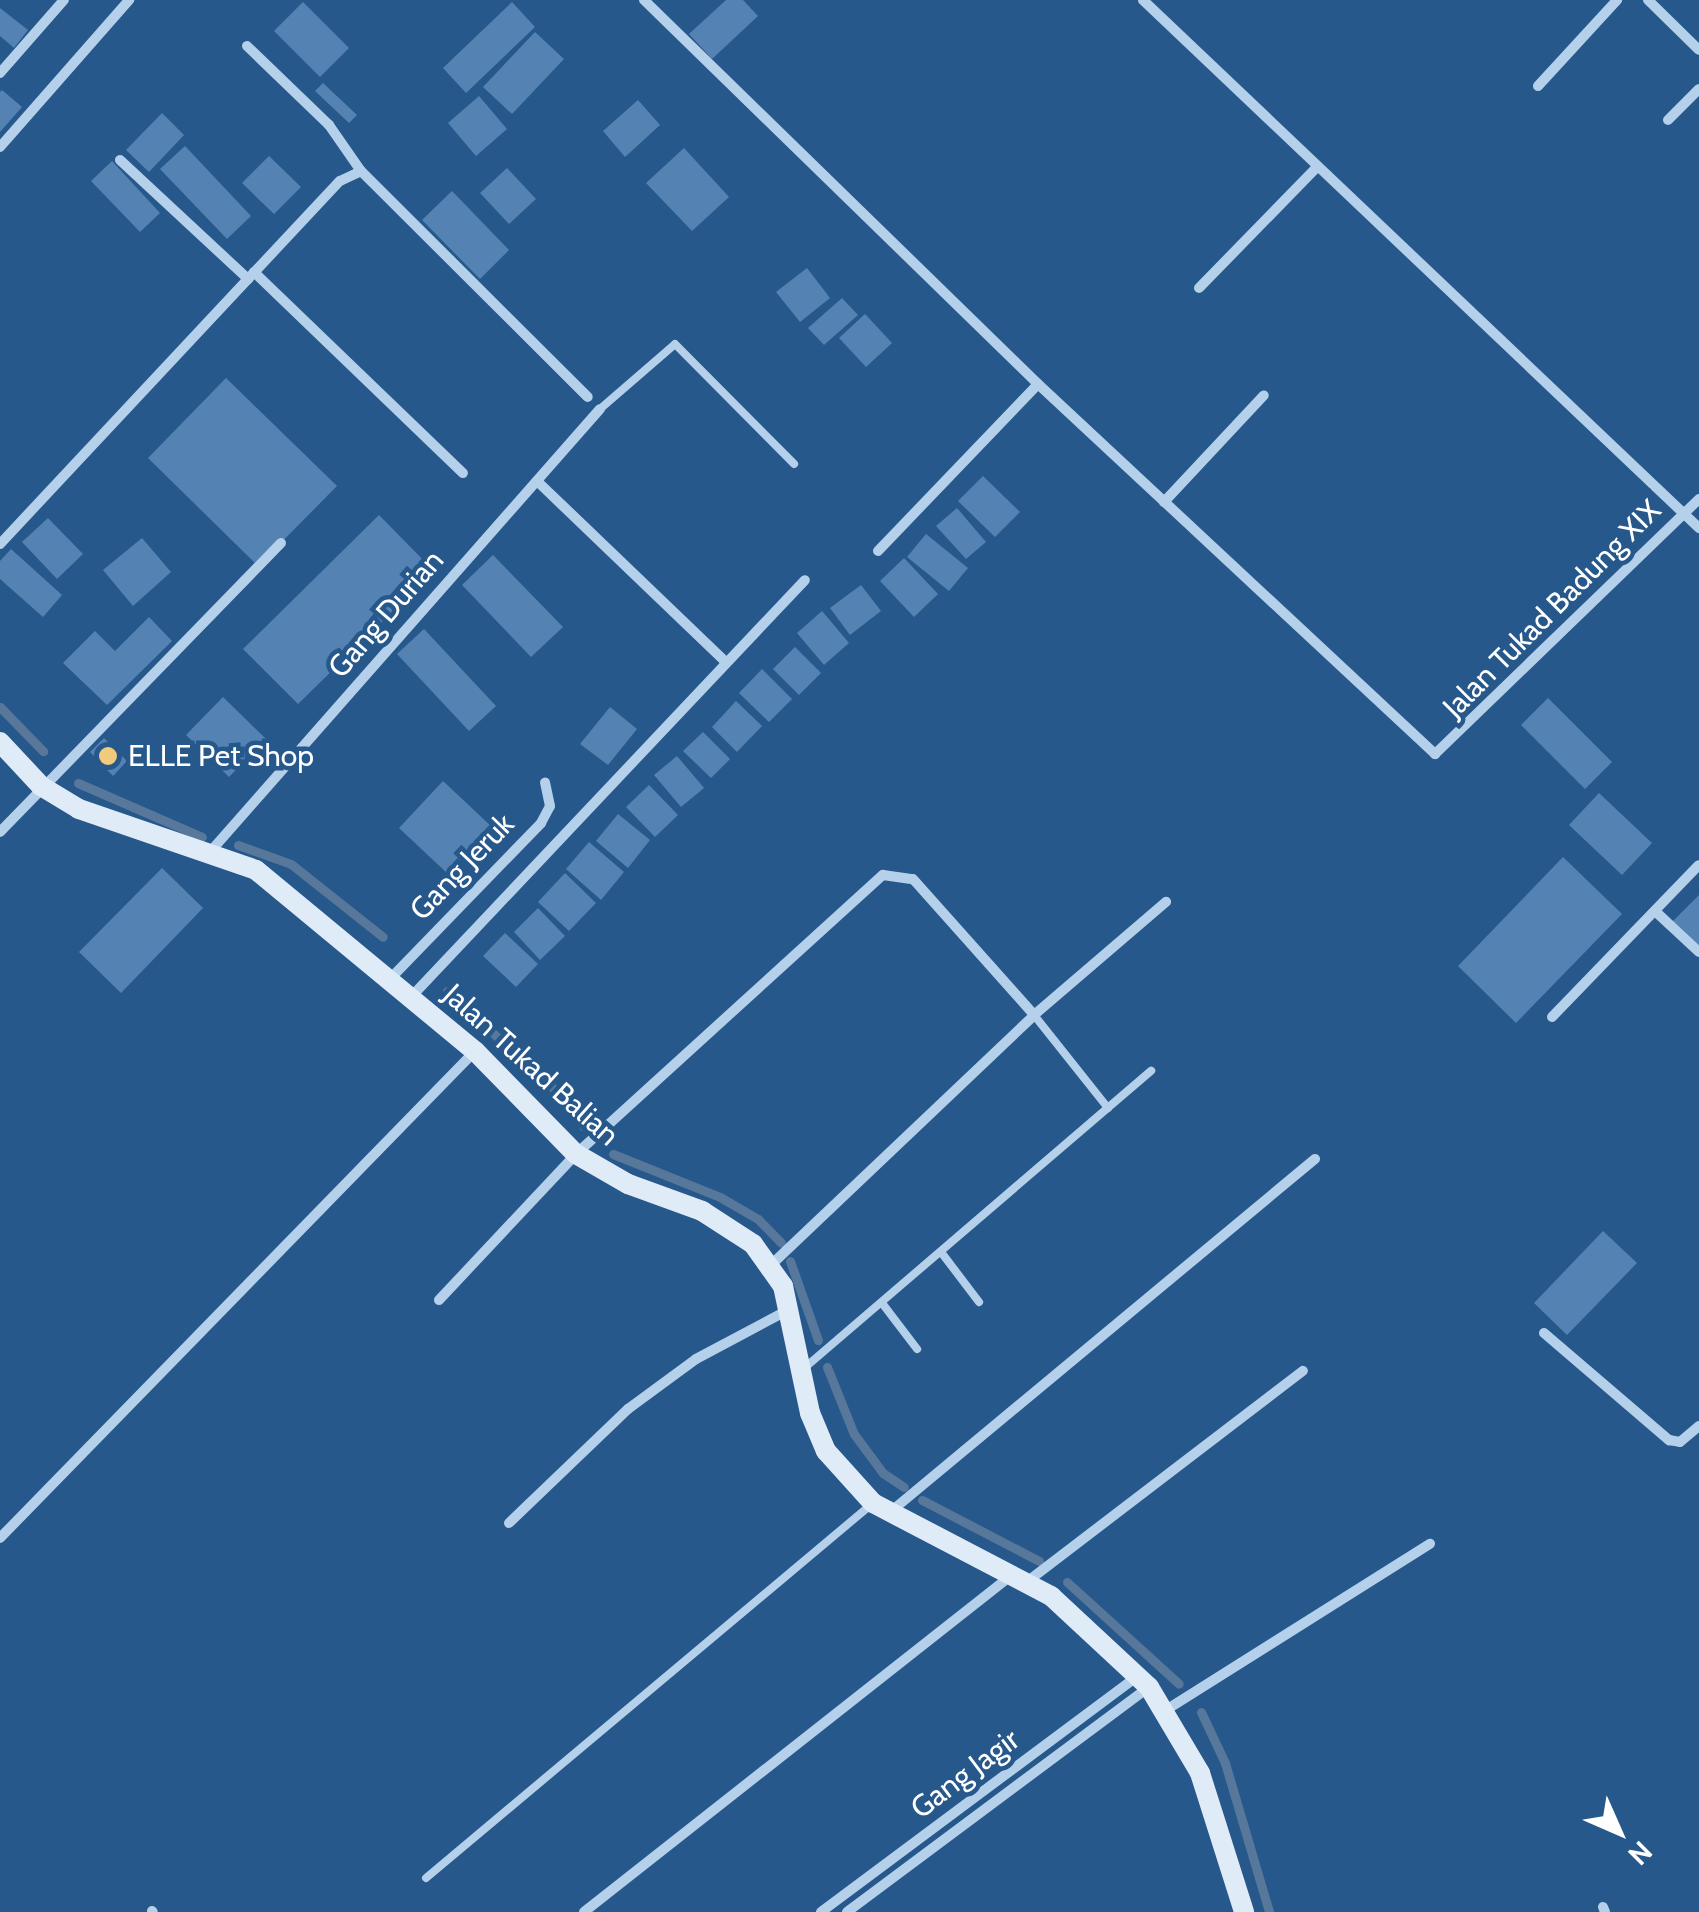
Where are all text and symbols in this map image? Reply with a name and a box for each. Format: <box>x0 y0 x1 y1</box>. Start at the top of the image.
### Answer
street label: Jalan Tukad Badung XIX <box>1436 493 1668 725</box>
street label: Gang Durian <box>321 543 451 685</box>
place label: ELLE Pet Shop <box>128 738 314 774</box>
marker: ELLE Pet Shop <box>97 745 119 767</box>
street label: Gang Jeruk <box>402 806 522 928</box>
street label: Jalan Tukad Balian <box>436 977 626 1153</box>
street label: Gang Jagir <box>904 1722 1026 1826</box>
north arrow <box>1569 1782 1669 1882</box>
text: N <box>1621 1834 1659 1872</box>

